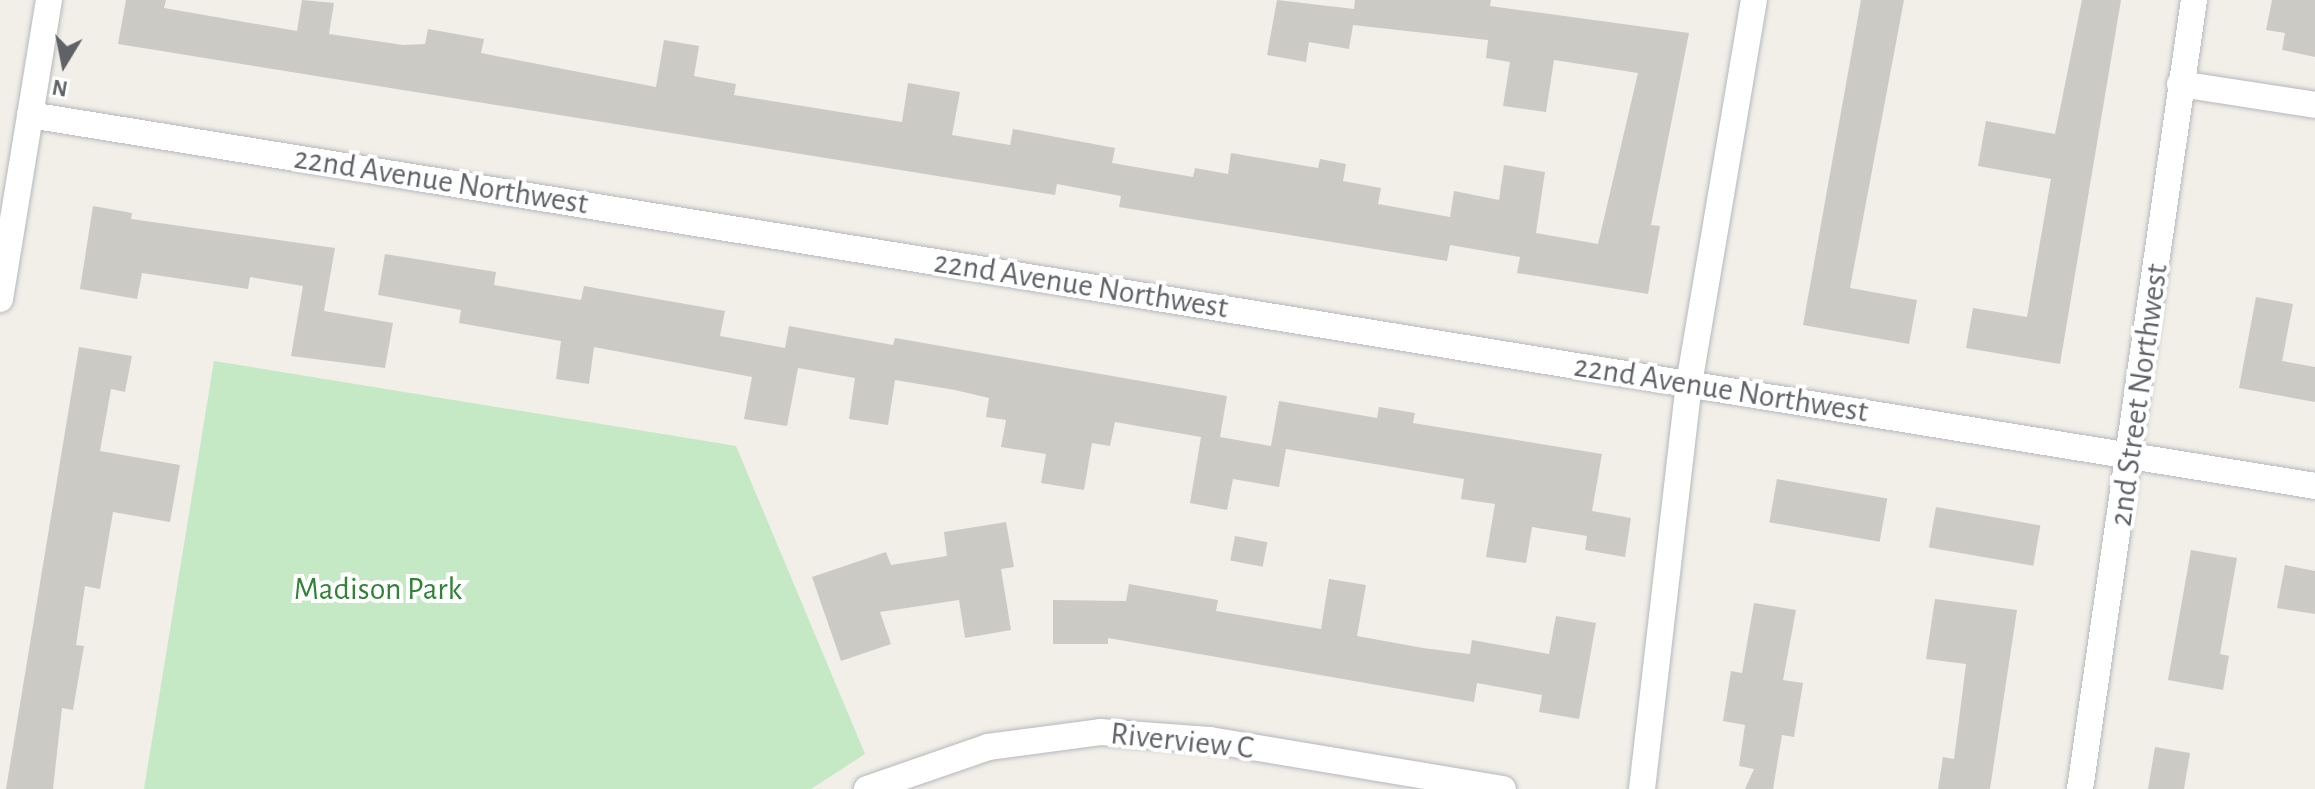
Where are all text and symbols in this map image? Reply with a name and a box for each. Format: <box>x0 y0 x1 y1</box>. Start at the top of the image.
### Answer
north arrow <box>24 24 104 104</box>
text: N <box>50 75 69 100</box>
street label: 22nd Avenue Northwest <box>291 139 591 223</box>
street label: 22nd Avenue Northwest <box>931 243 1231 327</box>
street label: 2nd Street Northwest <box>2102 261 2176 529</box>
street label: 22nd Avenue Northwest <box>1571 347 1871 431</box>
park label: Madison Park <box>294 570 462 608</box>
street label: Riverview C <box>1109 714 1255 768</box>

